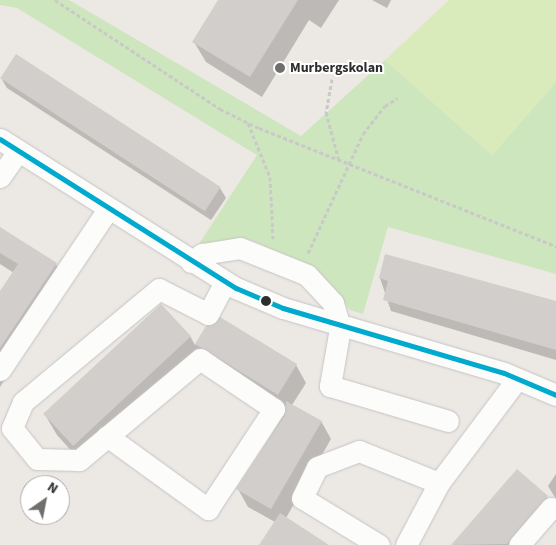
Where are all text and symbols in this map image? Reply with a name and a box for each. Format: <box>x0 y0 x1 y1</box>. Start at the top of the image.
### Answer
place label: Murbergskolan <box>290 60 383 76</box>
marker: Murbergskolan <box>274 62 286 74</box>
unlabelled marker <box>261 296 271 306</box>
north arrow <box>20 475 70 525</box>
text: N <box>43 477 62 499</box>

